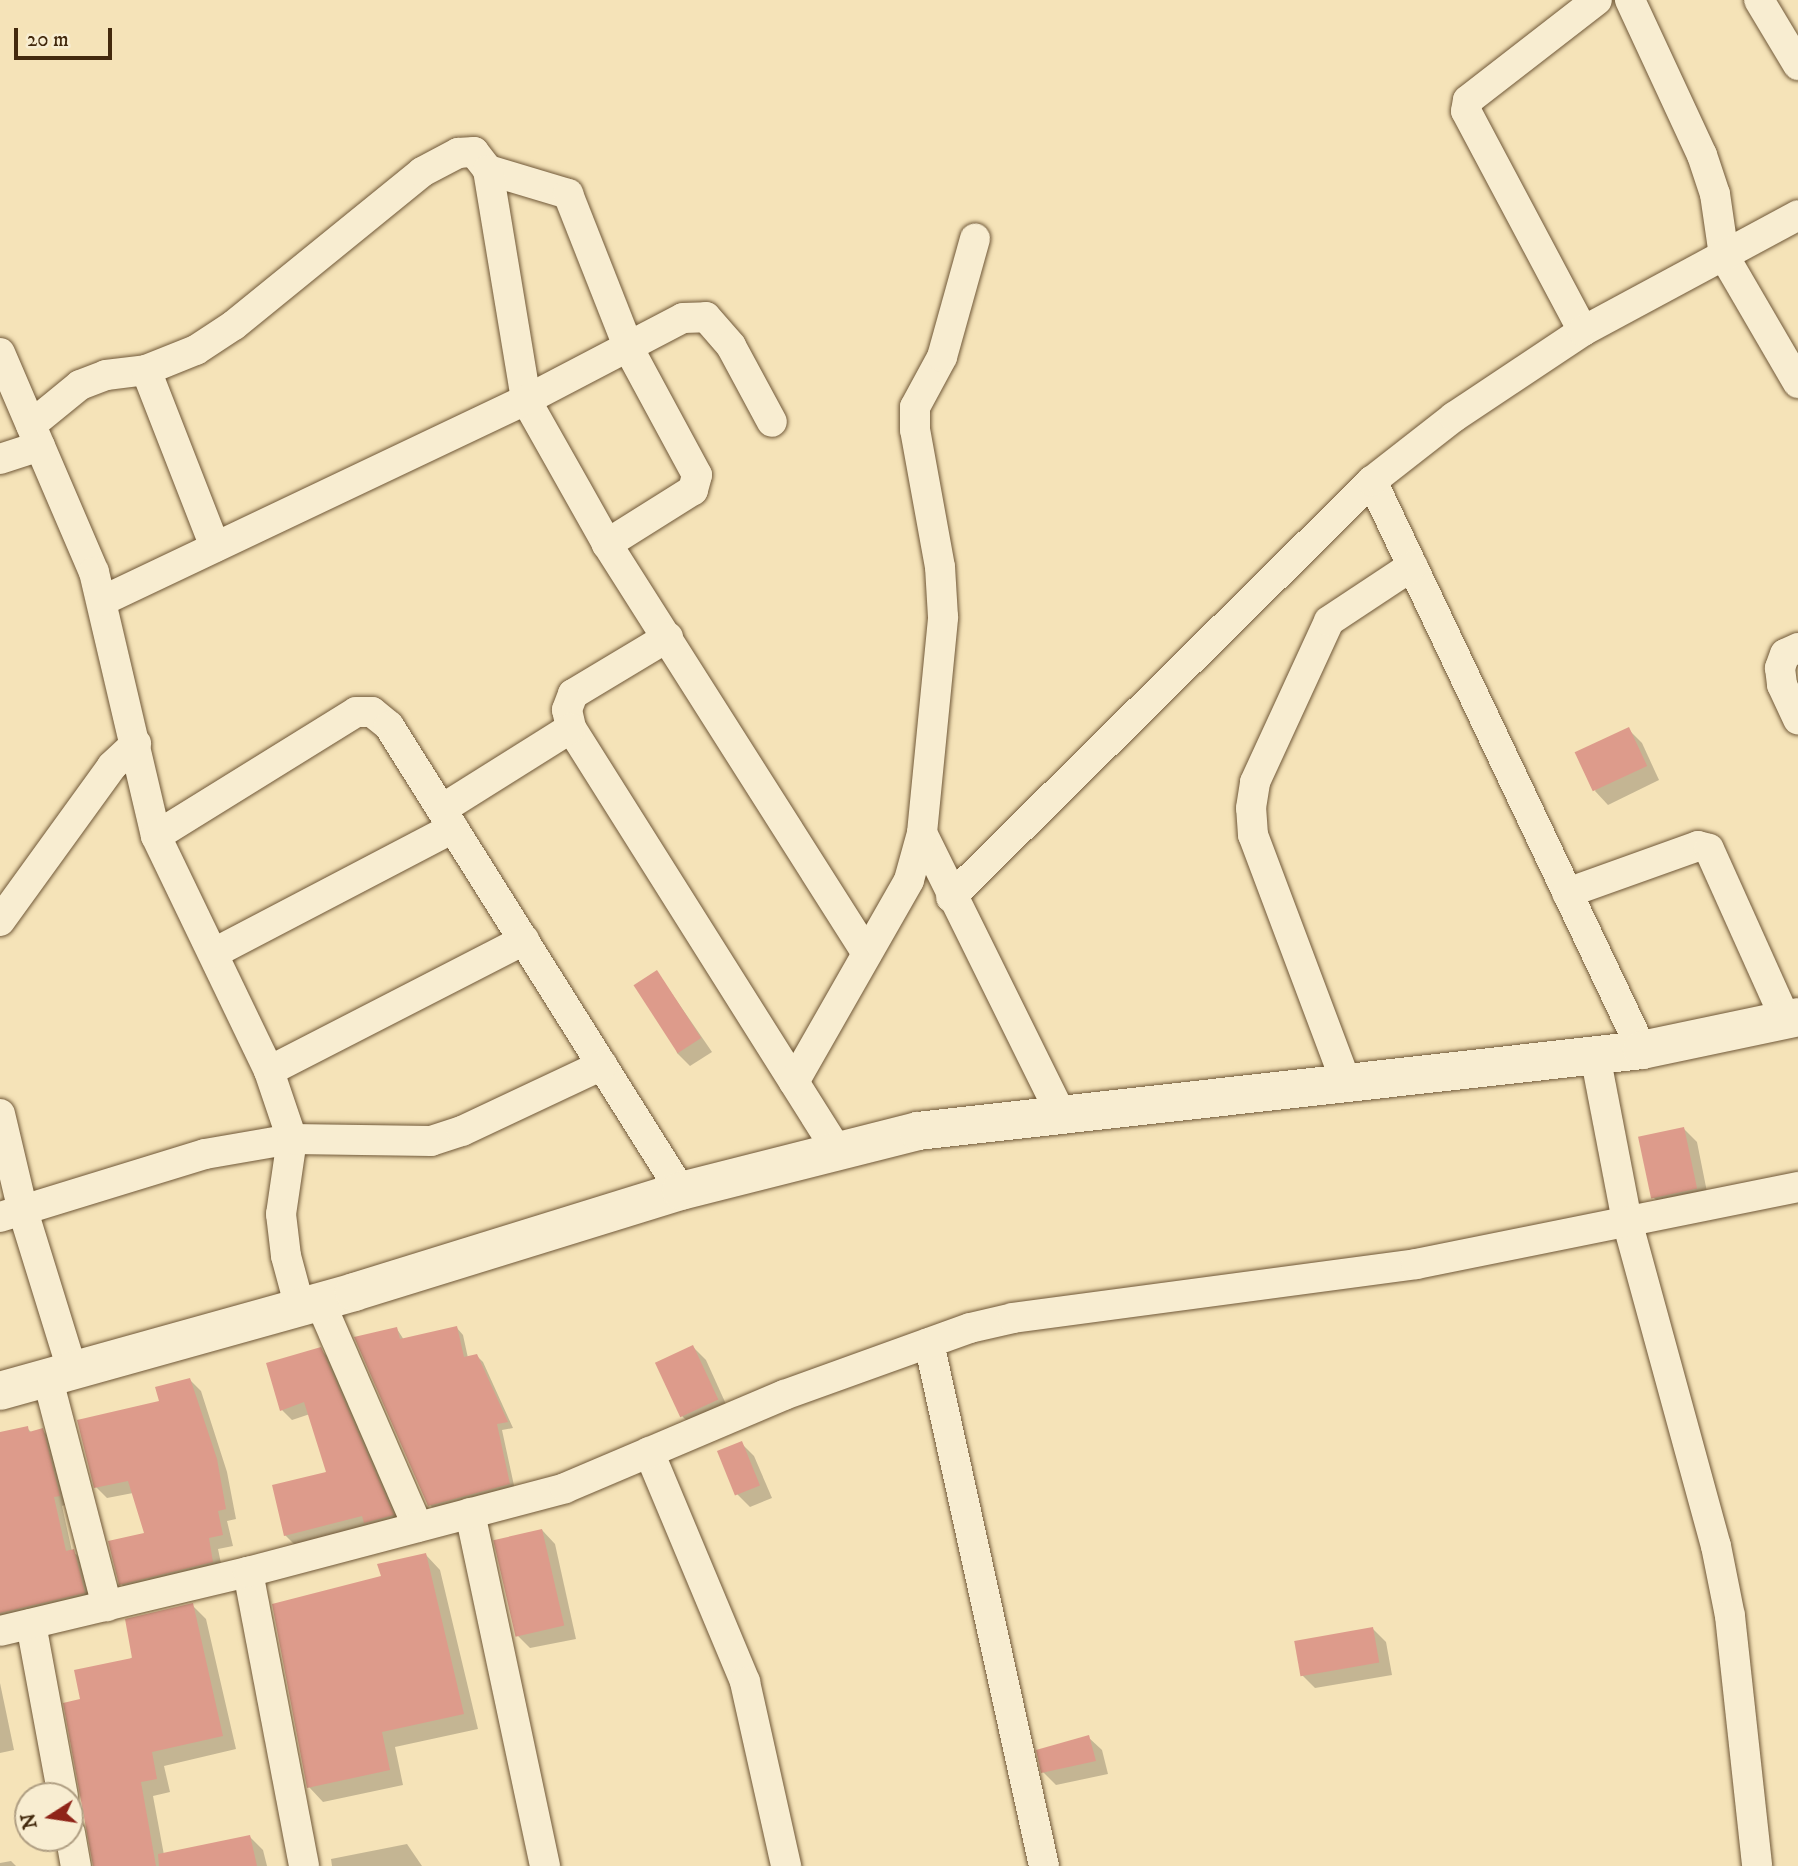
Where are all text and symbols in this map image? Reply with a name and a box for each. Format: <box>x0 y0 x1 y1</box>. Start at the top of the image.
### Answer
scale bar <box>18 14 116 58</box>
text: 20 m <box>27 27 69 53</box>
north arrow <box>14 1782 84 1852</box>
text: N <box>17 1811 43 1831</box>

